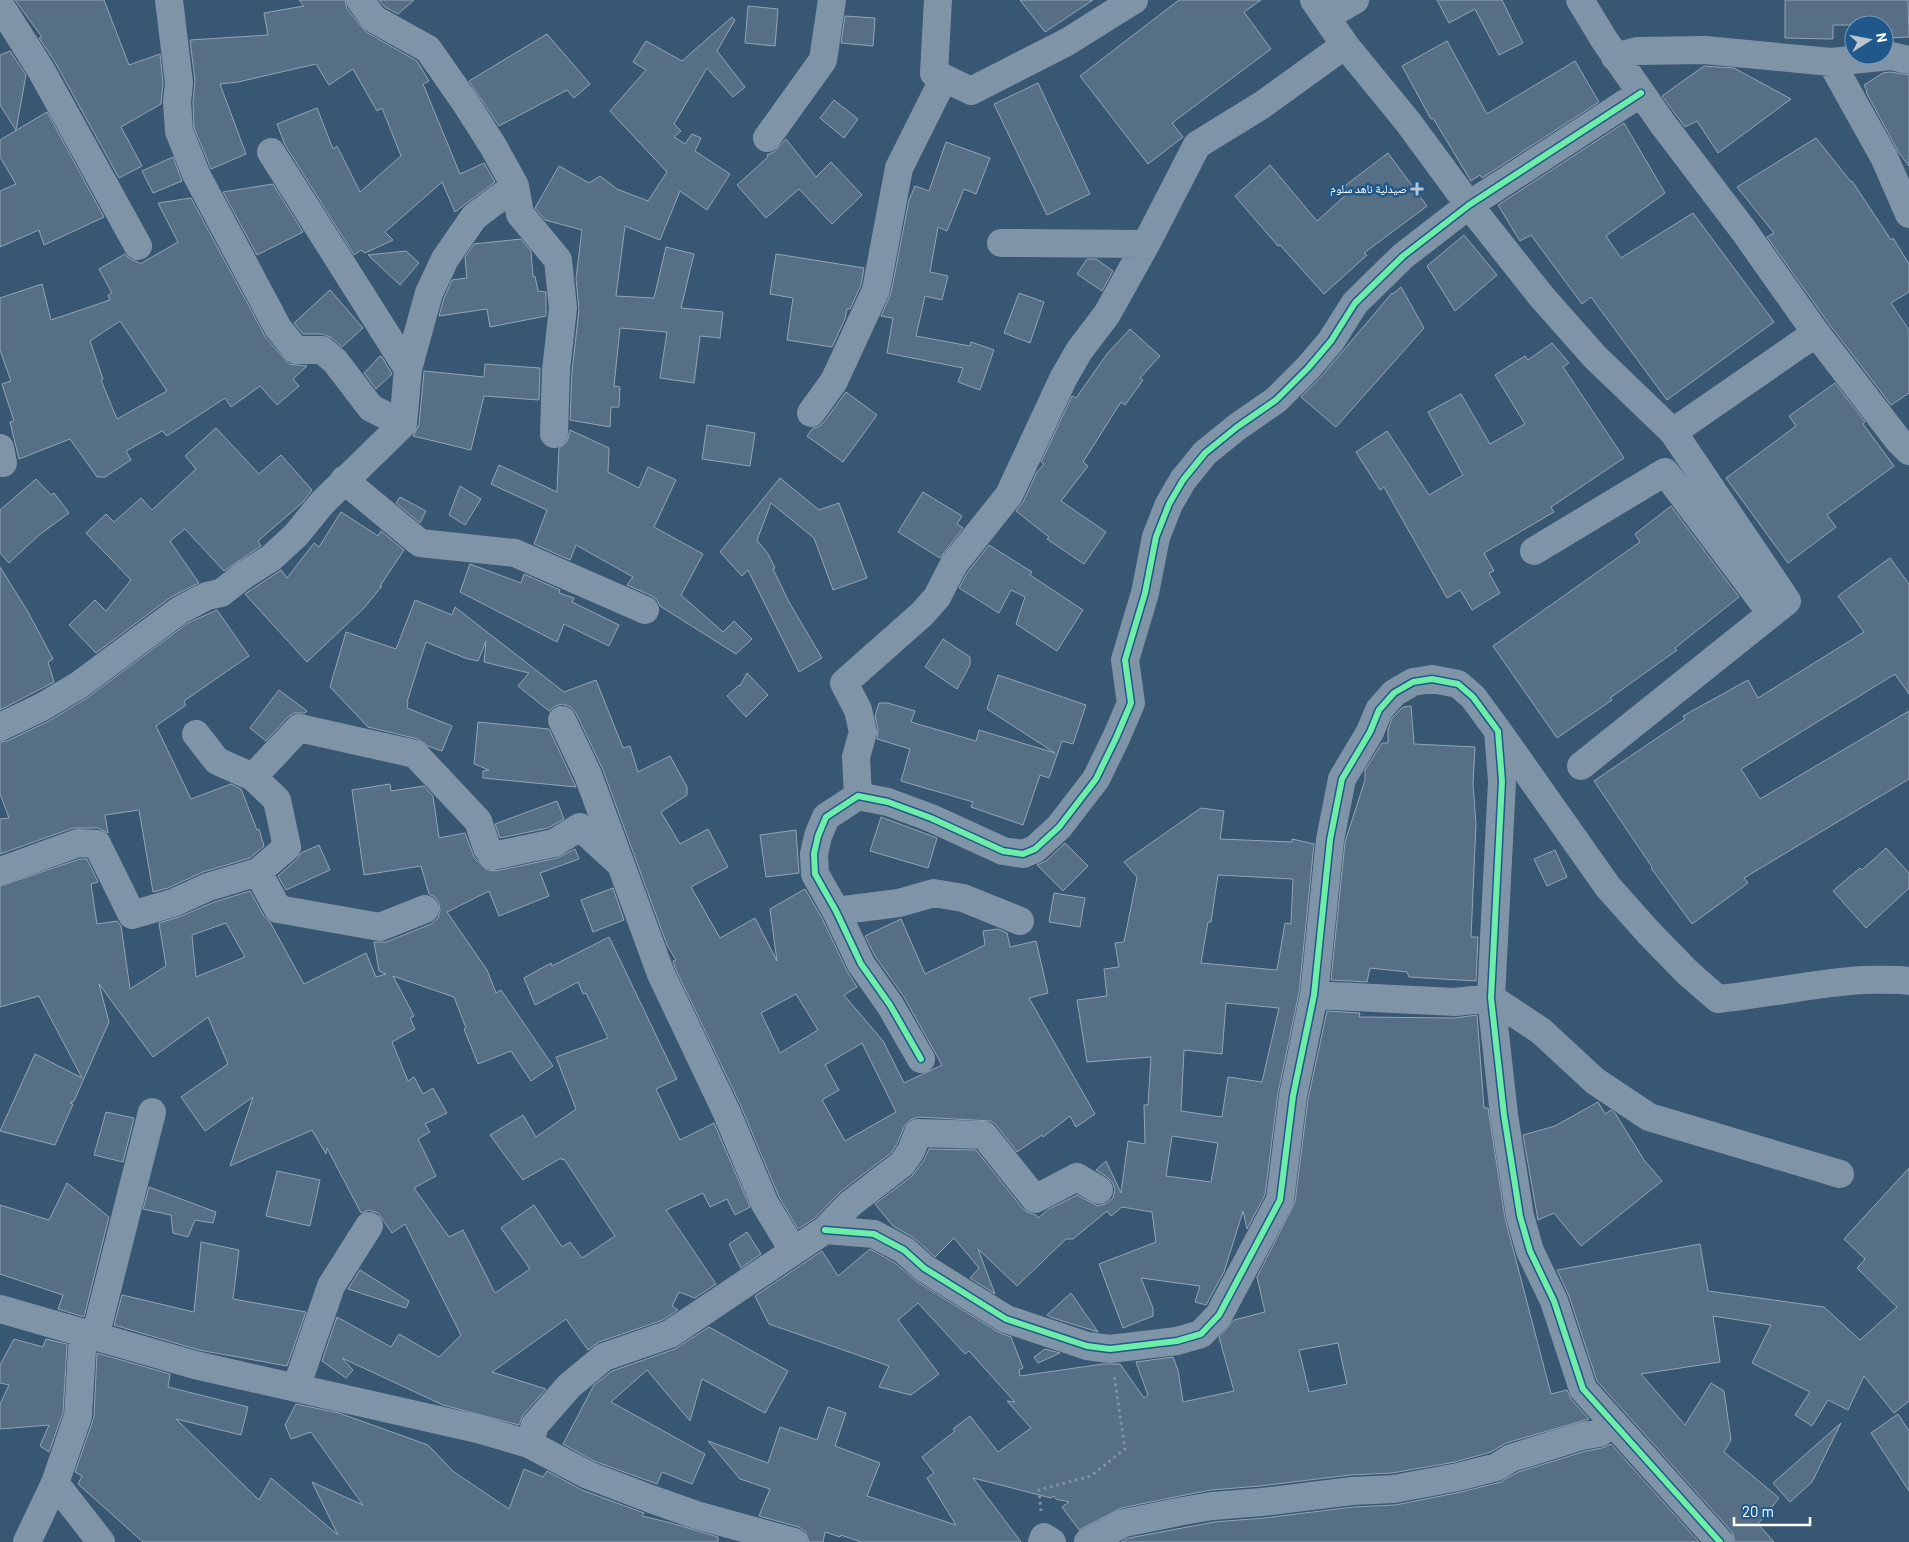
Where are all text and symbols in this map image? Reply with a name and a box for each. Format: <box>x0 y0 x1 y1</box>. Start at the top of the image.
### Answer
north arrow <box>1844 15 1894 65</box>
text: N <box>1873 31 1891 44</box>
place label: صيدلية ناهد سلوم <box>1330 181 1407 197</box>
marker: صيدلية ناهد سلوم <box>1411 183 1423 195</box>
scale bar <box>1734 1494 1810 1526</box>
text: 20 m <box>1742 1502 1774 1520</box>

